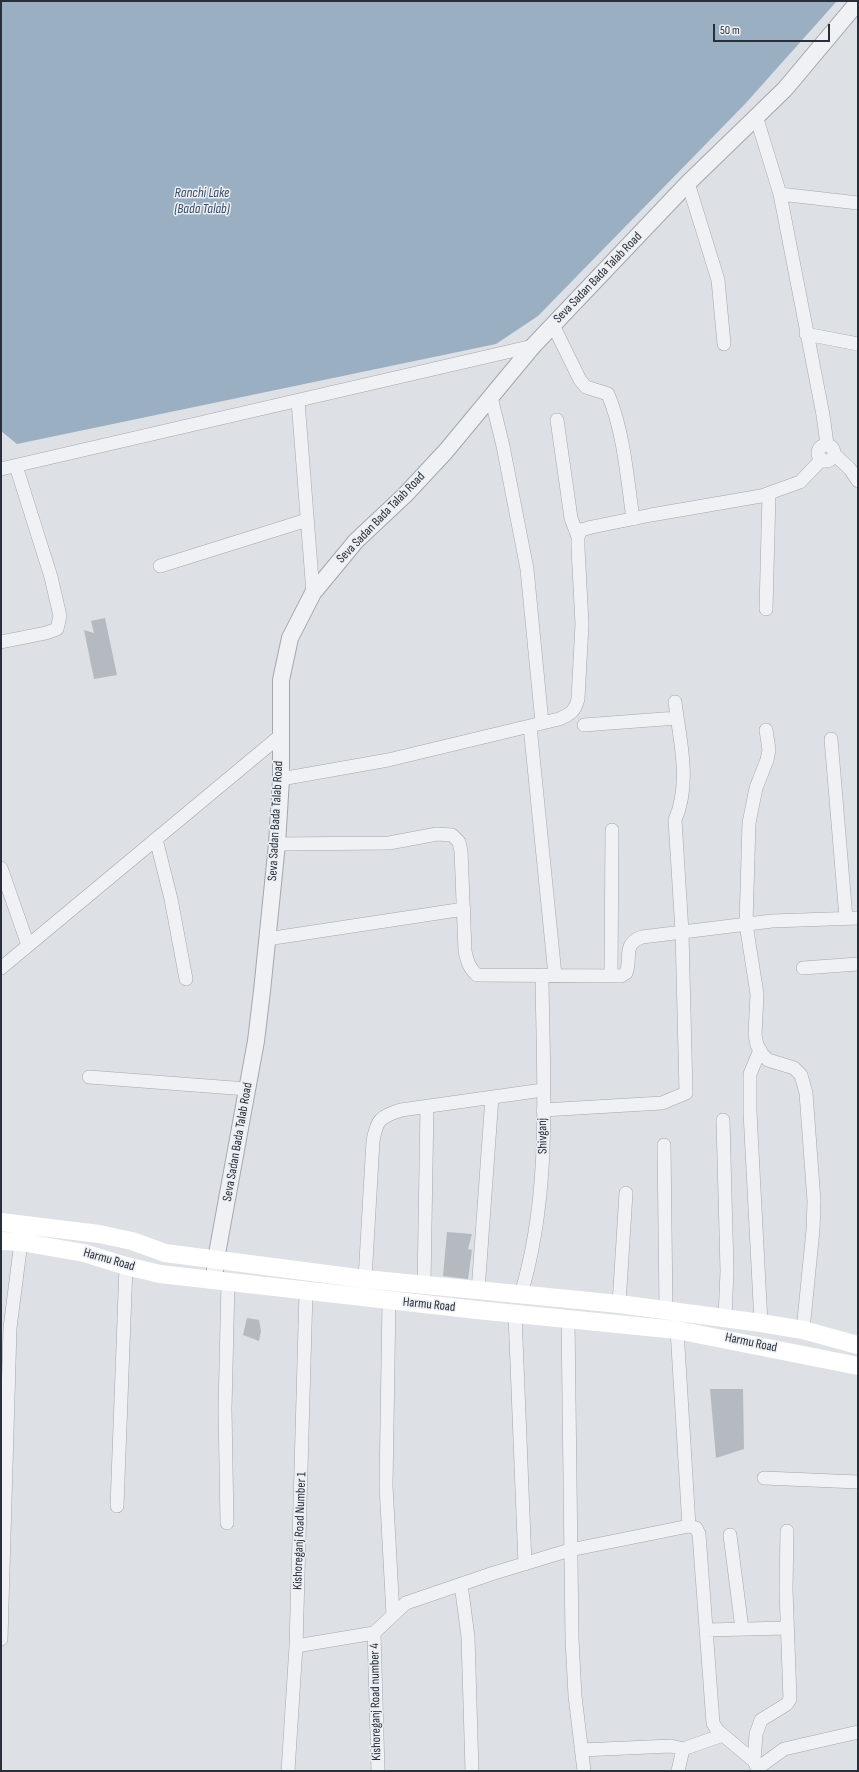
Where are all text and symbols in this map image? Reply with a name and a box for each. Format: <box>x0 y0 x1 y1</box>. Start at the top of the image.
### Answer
scale bar <box>715 16 832 42</box>
text: 50 m <box>720 23 740 38</box>
water label: Ranchi Lake (Bada Talab) <box>174 185 230 218</box>
street label: Seva Sadan Bada Talab Road <box>551 229 645 327</box>
street label: Seva Sadan Bada Talab Road <box>334 469 428 567</box>
street label: Seva Sadan Bada Talab Road <box>265 760 287 882</box>
street label: Seva Sadan Bada Talab Road <box>220 1081 256 1203</box>
street label: Shivganj <box>535 1118 551 1154</box>
street label: Harmu Road <box>81 1245 137 1275</box>
street label: Harmu Road <box>402 1294 456 1316</box>
street label: Harmu Road <box>724 1330 778 1356</box>
street label: Kishoreganj Road Number 1 <box>290 1472 310 1590</box>
street label: Kishoreganj Road number 4 <box>367 1643 385 1761</box>

